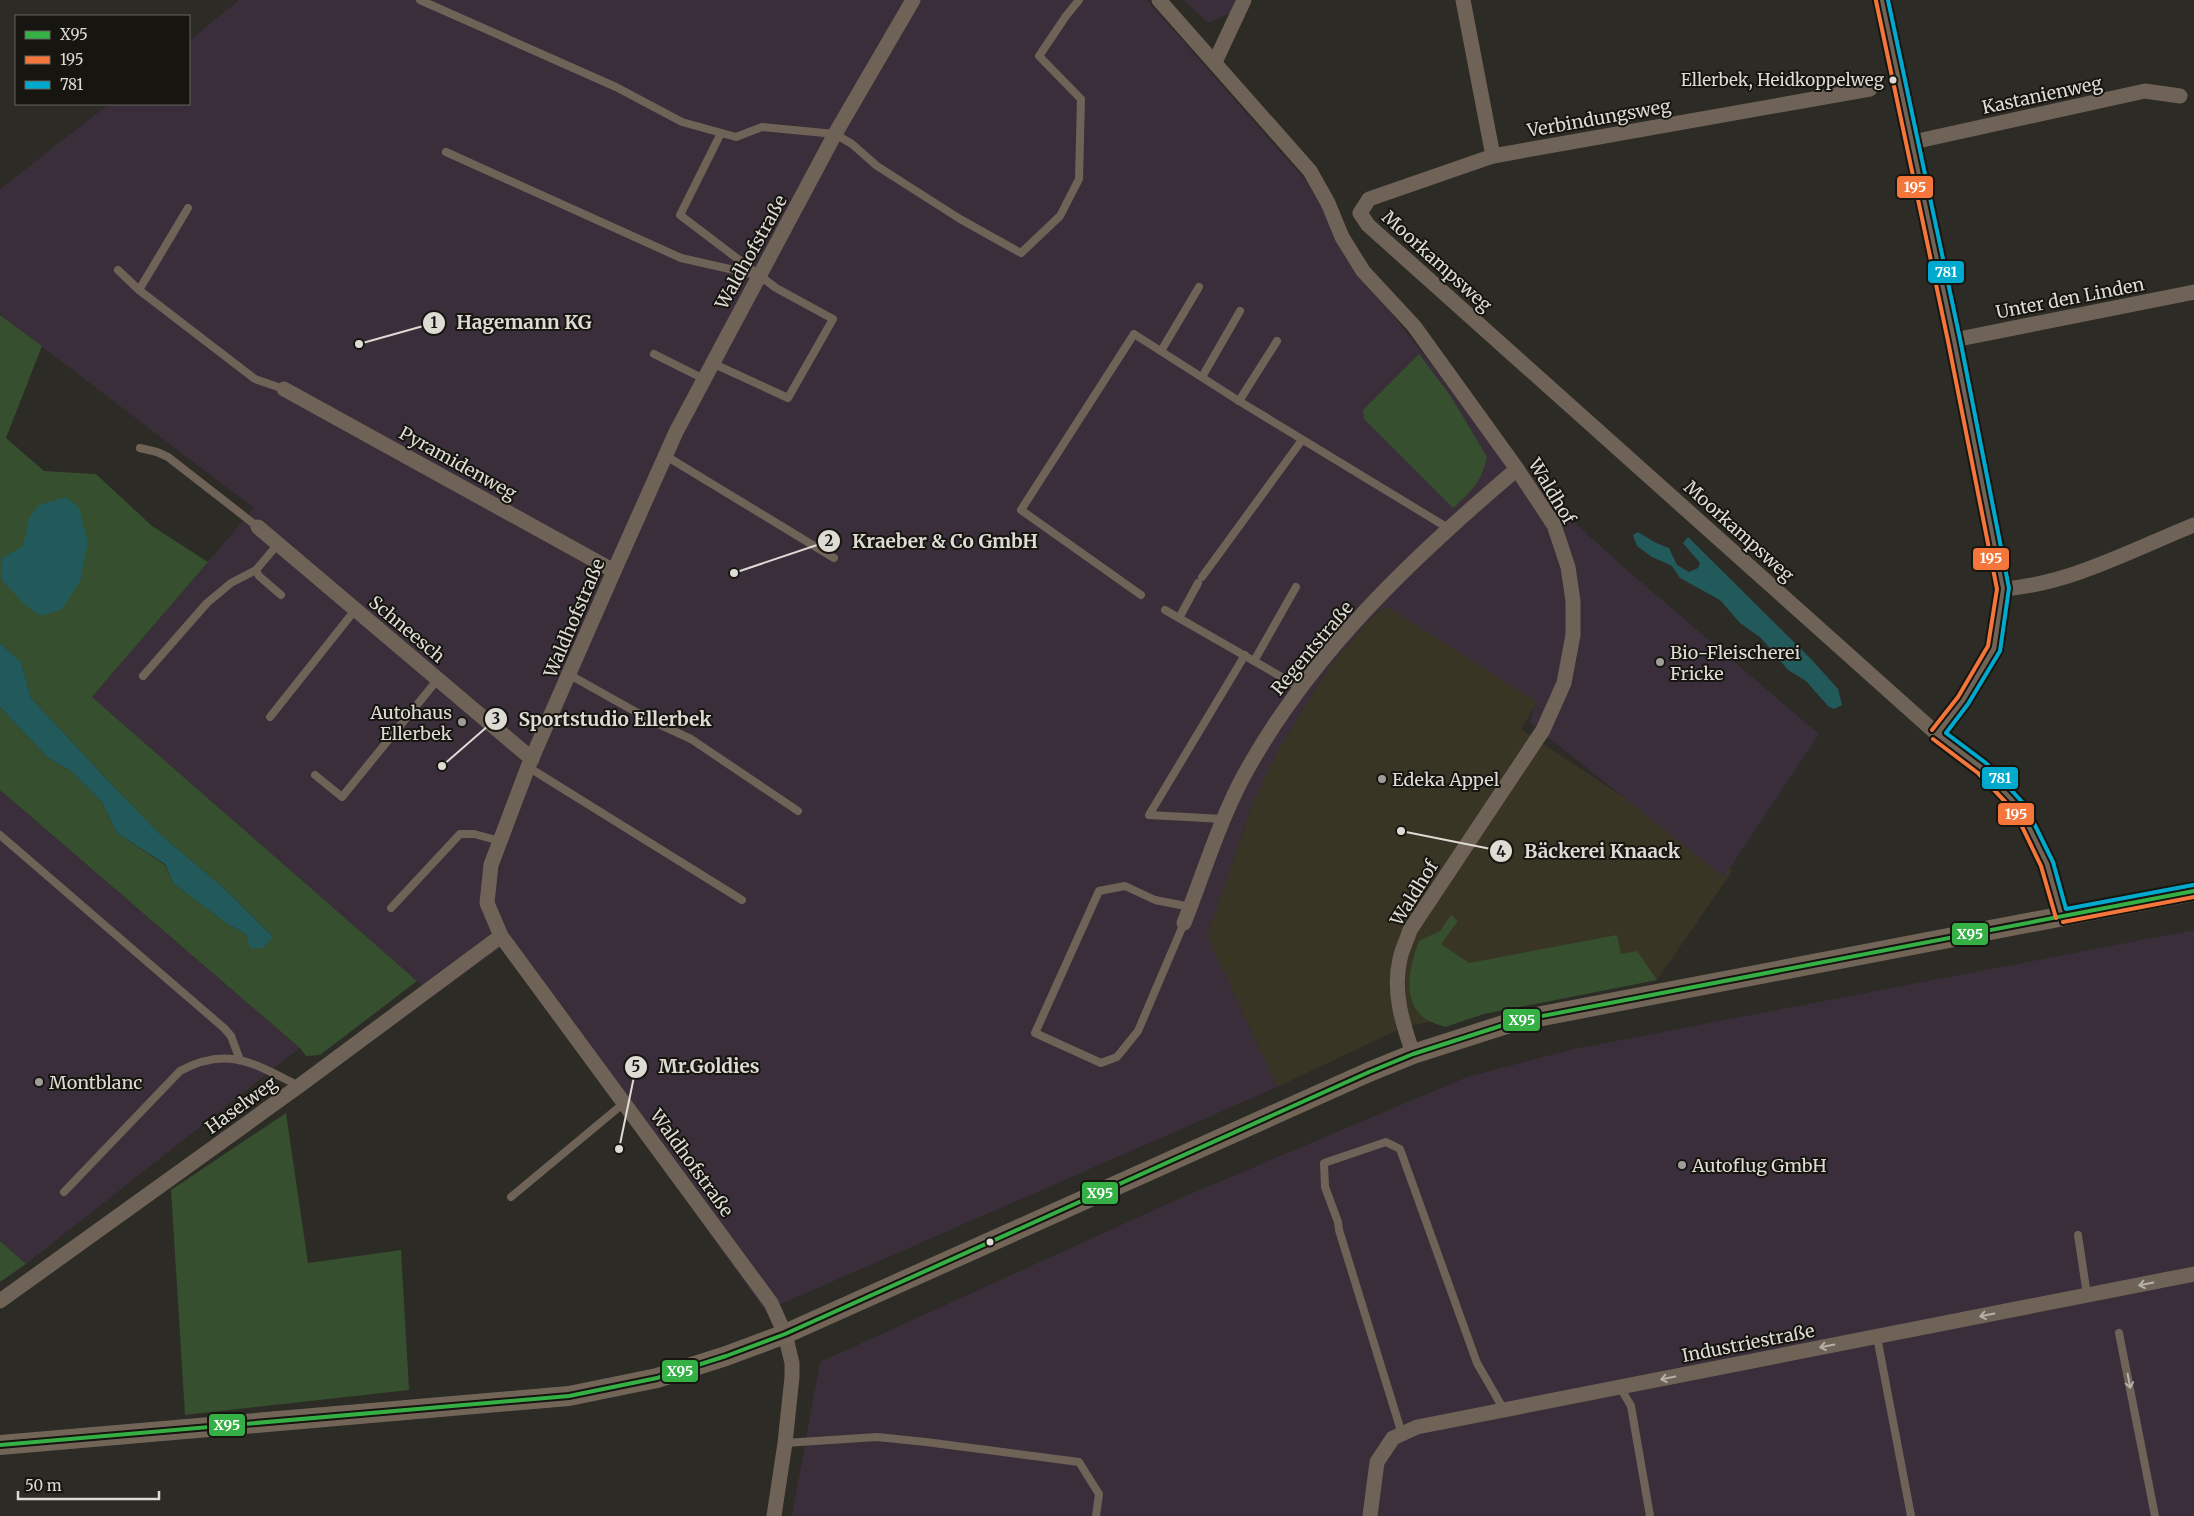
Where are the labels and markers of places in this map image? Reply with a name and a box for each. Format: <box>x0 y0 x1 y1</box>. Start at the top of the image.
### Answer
place label: Ellerbek, Heidkoppelweg <box>1681 69 1885 91</box>
marker: Ellerbek, Heidkoppelweg <box>1888 75 1898 85</box>
callout: Hagemann KG <box>422 306 602 340</box>
callout: Kraeber & Co GmbH <box>817 524 1047 558</box>
place label: Bio-Fleischerei Fricke <box>1670 641 1800 685</box>
marker: Bio-Fleischerei Fricke <box>1654 656 1666 668</box>
place label: Autohaus Ellerbek <box>369 701 453 745</box>
callout: Sportstudio Ellerbek <box>483 702 722 736</box>
marker: Autohaus Ellerbek <box>456 716 468 728</box>
place label: Edeka Appel <box>1392 768 1500 791</box>
marker: Edeka Appel <box>1376 773 1388 785</box>
callout: Bäckerei Knaack <box>1489 834 1690 868</box>
callout: Mr.Goldies <box>623 1050 770 1084</box>
place label: Montblanc <box>49 1071 142 1094</box>
marker: Montblanc <box>33 1076 45 1088</box>
place label: Autoflug GmbH <box>1691 1154 1827 1177</box>
marker: Autoflug GmbH <box>1676 1159 1688 1171</box>
unlabelled marker <box>985 1237 995 1247</box>

